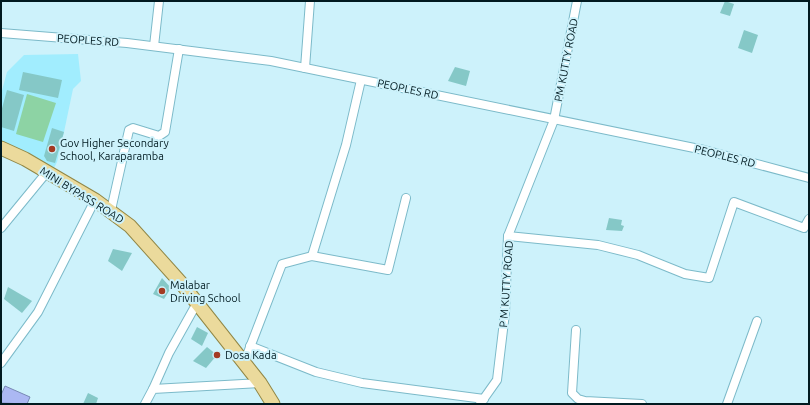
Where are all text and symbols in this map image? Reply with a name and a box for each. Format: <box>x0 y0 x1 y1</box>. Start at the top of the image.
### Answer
street label: PM KUTTY ROAD <box>552 17 580 103</box>
street label: PEOPLES RD <box>56 32 120 48</box>
street label: PEOPLES RD <box>376 77 440 101</box>
place label: Gov Higher Secondary School, Karaparamba <box>60 137 169 162</box>
street label: PEOPLES RD <box>693 143 757 169</box>
marker: Gov Higher Secondary School, Karaparamba <box>47 144 57 154</box>
street label: MINI BYPASS ROAD <box>38 164 126 226</box>
street label: P M KUTTY ROAD <box>497 240 515 328</box>
place label: Malabar Driving School <box>170 279 241 304</box>
marker: Malabar Driving School <box>157 286 167 296</box>
place label: Dosa Kada <box>225 349 277 361</box>
marker: Dosa Kada <box>212 350 222 360</box>

